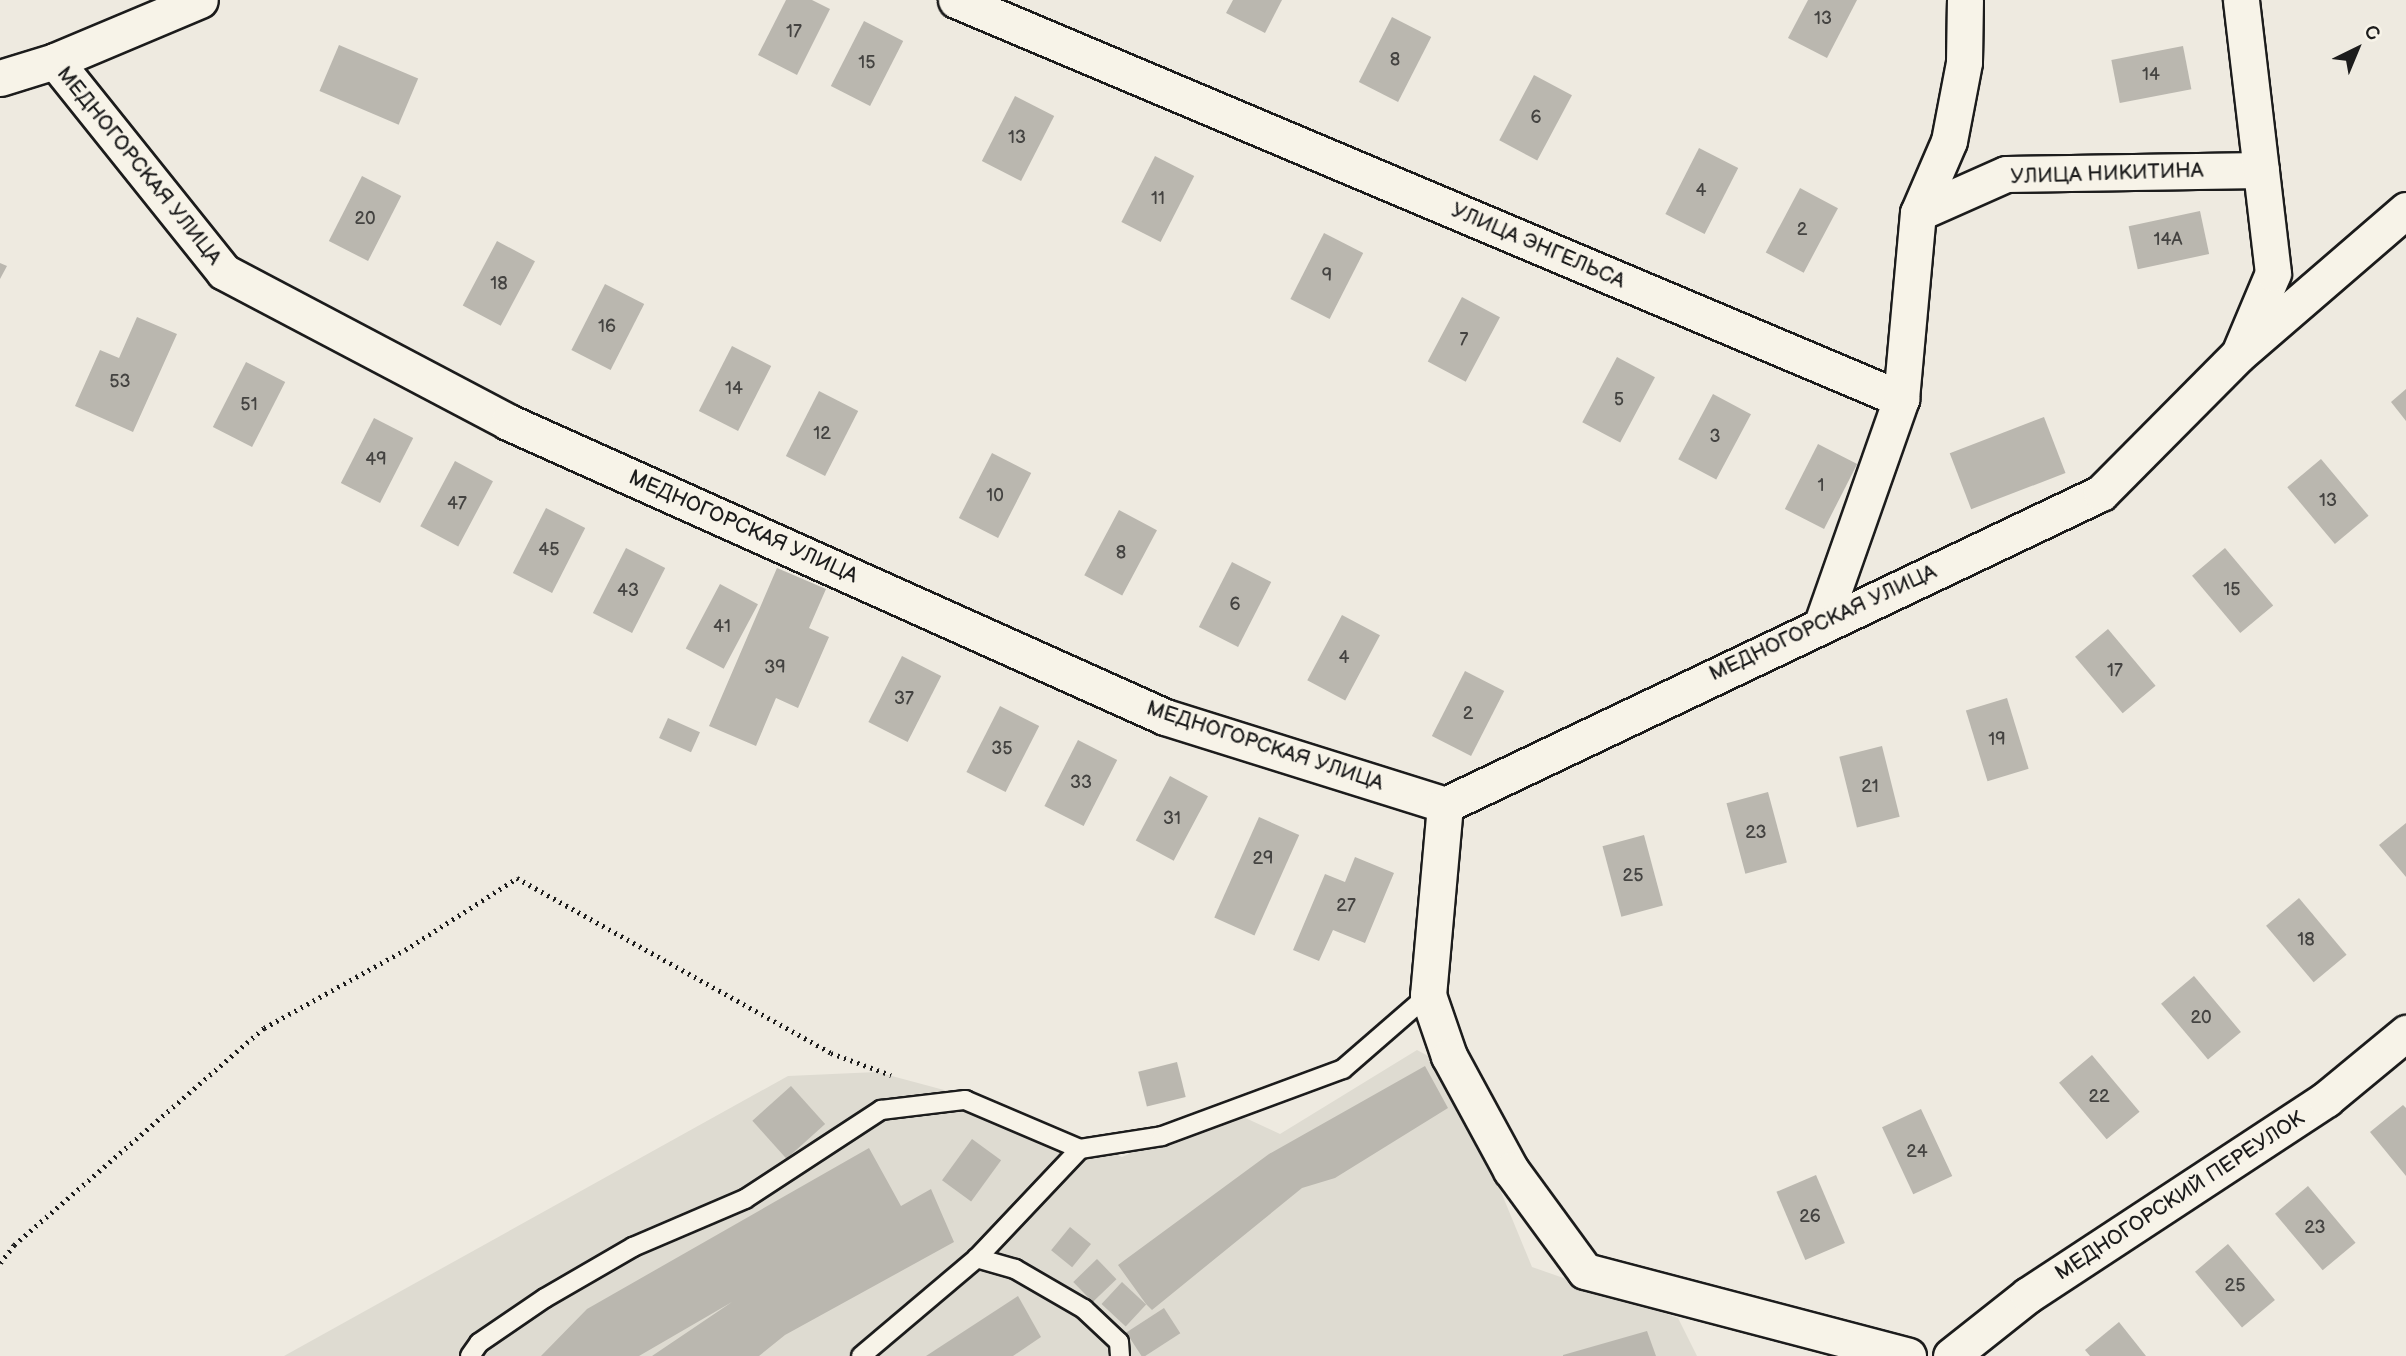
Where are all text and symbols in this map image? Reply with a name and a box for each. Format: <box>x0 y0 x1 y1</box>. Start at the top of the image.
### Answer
house number: 13 <box>1814 8 1832 30</box>
north arrow <box>2322 14 2392 84</box>
text: С <box>2359 20 2384 46</box>
house number: 17 <box>786 21 802 43</box>
house number: 8 <box>1390 49 1400 71</box>
house number: 15 <box>858 52 876 74</box>
street label: МЕДНОГОРСКАЯ УЛИЦА <box>51 62 227 270</box>
house number: 14 <box>2142 64 2160 86</box>
house number: 6 <box>1531 107 1541 129</box>
house number: 13 <box>1008 127 1026 149</box>
street label: УЛИЦА НИКИТИНА <box>2010 158 2204 190</box>
house number: 4 <box>1696 180 1706 202</box>
house number: 11 <box>1151 188 1165 210</box>
street label: УЛИЦА ЭНГЕЛЬСА <box>1447 198 1629 294</box>
house number: 20 <box>354 208 376 230</box>
house number: 2 <box>1797 219 1807 241</box>
house number: 14А <box>2154 229 2182 251</box>
house number: 9 <box>1322 265 1332 287</box>
house number: 18 <box>490 273 508 295</box>
house number: 16 <box>598 316 616 338</box>
house number: 7 <box>1460 329 1468 351</box>
house number: 53 <box>109 371 131 393</box>
house number: 14 <box>725 378 743 400</box>
house number: 5 <box>1614 389 1624 411</box>
house number: 51 <box>240 394 258 416</box>
house number: 12 <box>813 423 831 445</box>
house number: 3 <box>1709 426 1721 448</box>
house number: 49 <box>365 449 387 471</box>
street label: МЕДНОГОРСКАЯ УЛИЦА <box>625 465 861 589</box>
house number: 1 <box>1818 475 1824 497</box>
house number: 10 <box>986 485 1004 507</box>
house number: 13 <box>2319 490 2337 512</box>
house number: 47 <box>447 493 467 515</box>
house number: 45 <box>538 539 560 561</box>
house number: 8 <box>1116 542 1126 564</box>
street label: МЕДНОГОРСКАЯ УЛИЦА <box>1705 559 1941 687</box>
house number: 15 <box>2223 579 2241 601</box>
house number: 43 <box>617 580 639 602</box>
house number: 6 <box>1230 594 1240 616</box>
house number: 41 <box>713 616 731 638</box>
house number: 4 <box>1339 647 1349 669</box>
house number: 39 <box>764 657 786 679</box>
house number: 17 <box>2107 660 2123 682</box>
house number: 37 <box>894 688 914 710</box>
street label: МЕДНОГОРСКАЯ УЛИЦА <box>1143 696 1387 796</box>
house number: 2 <box>1463 703 1473 725</box>
house number: 19 <box>1988 729 2006 751</box>
house number: 35 <box>991 738 1013 760</box>
house number: 33 <box>1070 772 1092 794</box>
house number: 21 <box>1861 776 1879 798</box>
house number: 31 <box>1163 808 1181 830</box>
house number: 23 <box>1745 822 1767 844</box>
house number: 29 <box>1252 848 1274 870</box>
house number: 25 <box>1623 865 1643 887</box>
house number: 27 <box>1336 895 1356 917</box>
house number: 18 <box>2297 929 2315 951</box>
house number: 20 <box>2190 1007 2212 1029</box>
house number: 22 <box>2088 1086 2110 1108</box>
street label: МЕДНОГОРСКИЙ ПЕРЕУЛОК <box>2051 1106 2309 1286</box>
house number: 24 <box>1906 1141 1928 1163</box>
house number: 26 <box>1799 1206 1821 1228</box>
house number: 23 <box>2304 1217 2326 1239</box>
house number: 25 <box>2225 1275 2245 1297</box>

